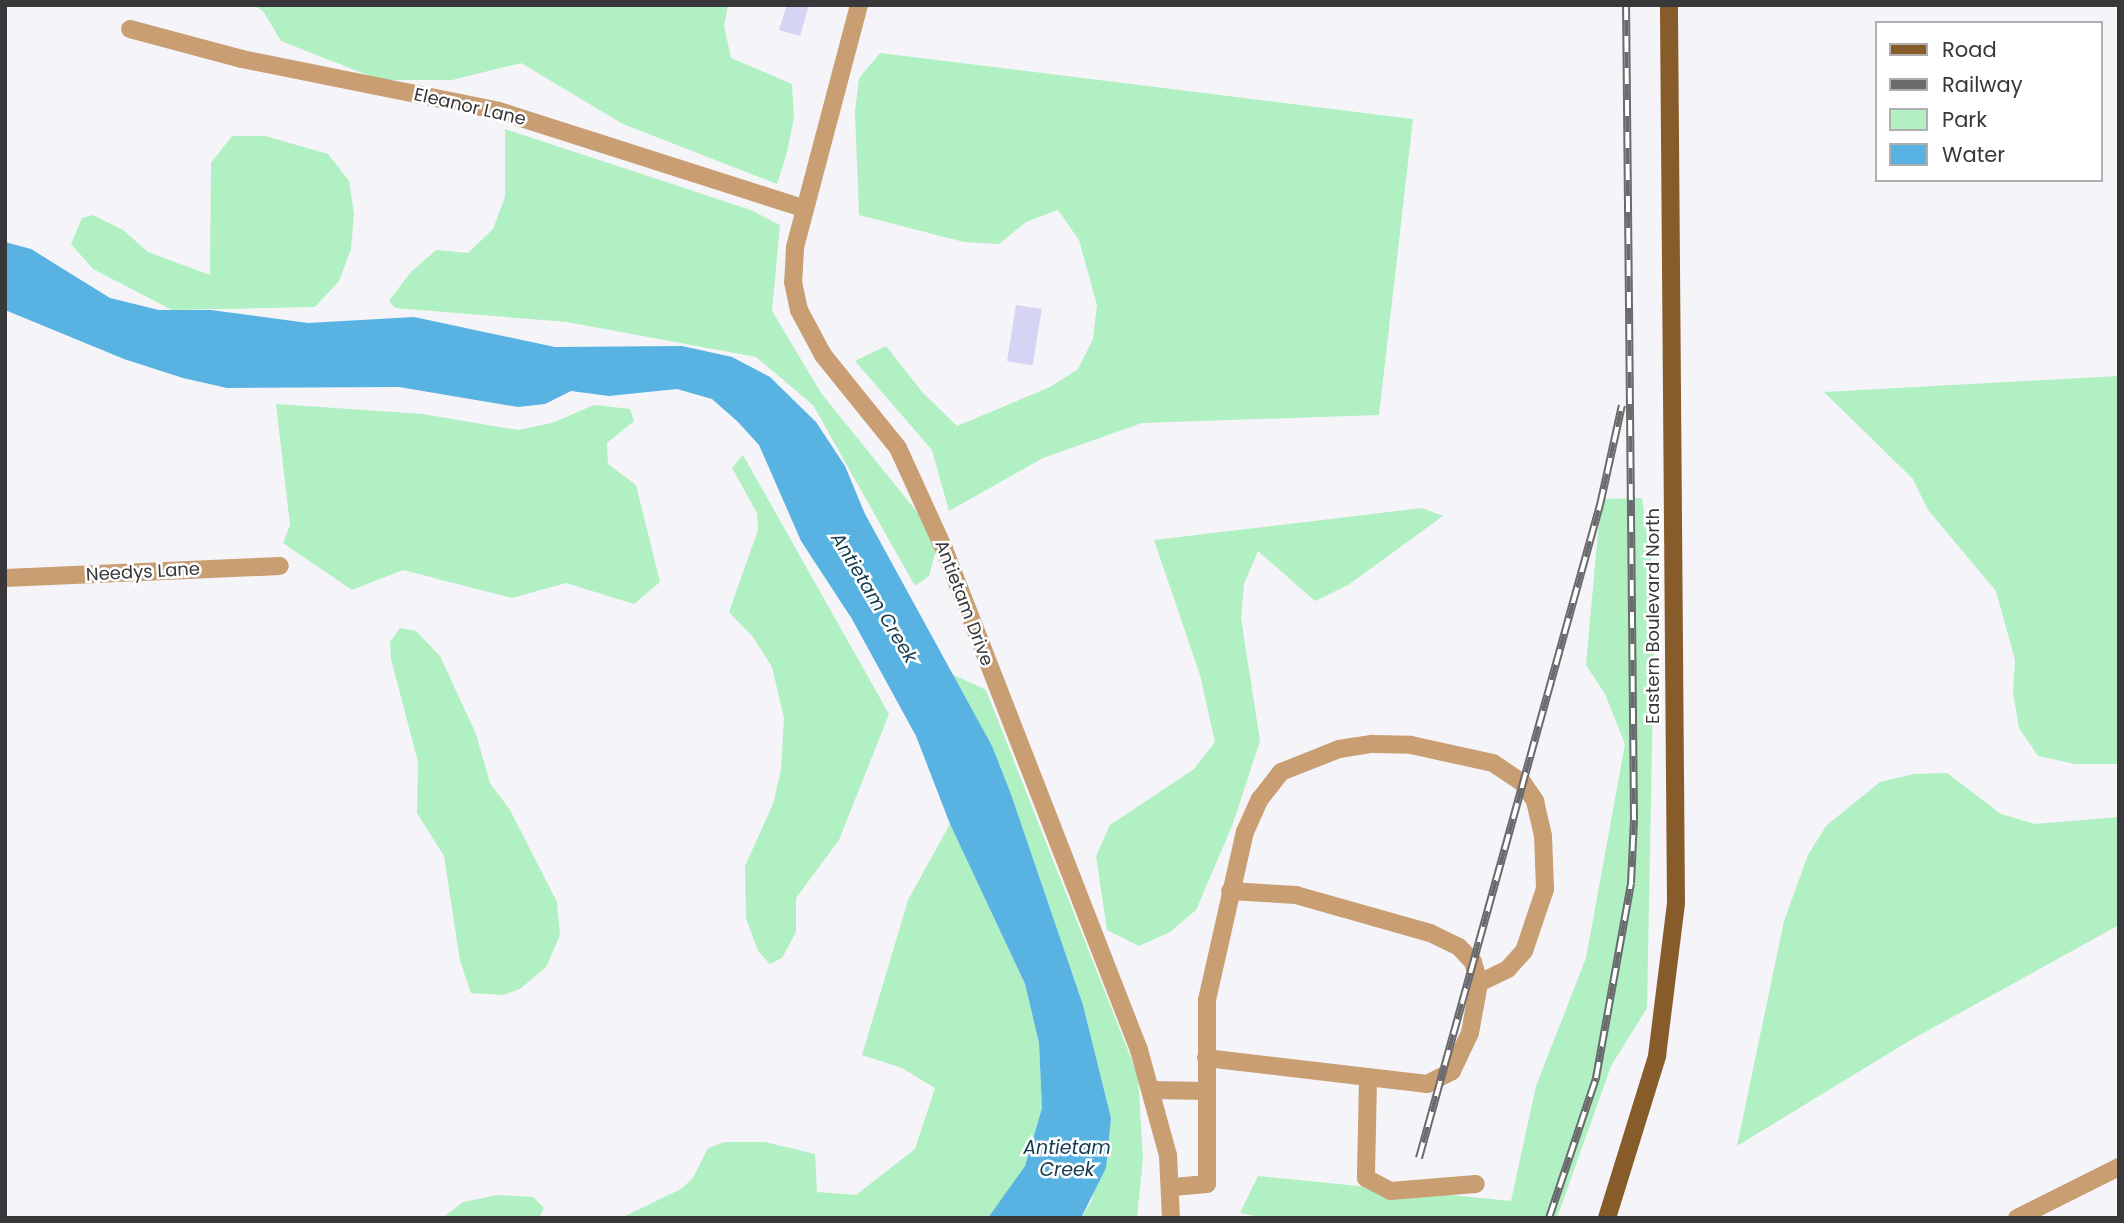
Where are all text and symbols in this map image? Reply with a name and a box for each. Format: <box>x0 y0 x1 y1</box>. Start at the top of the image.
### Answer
legend <box>1876 21 2103 182</box>
text: Road <box>1942 35 1997 64</box>
text: Railway <box>1942 70 2023 99</box>
street label: Eleanor Lane <box>412 84 528 130</box>
text: Park <box>1942 105 1987 134</box>
text: Water <box>1942 140 2005 169</box>
street label: Eastern Boulevard North <box>1642 508 1664 724</box>
water label: Antietam Creek <box>826 529 922 667</box>
street label: Antietam Drive <box>930 537 998 669</box>
street label: Needys Lane <box>85 558 201 586</box>
water label: Antietam Creek <box>1023 1137 1111 1181</box>

